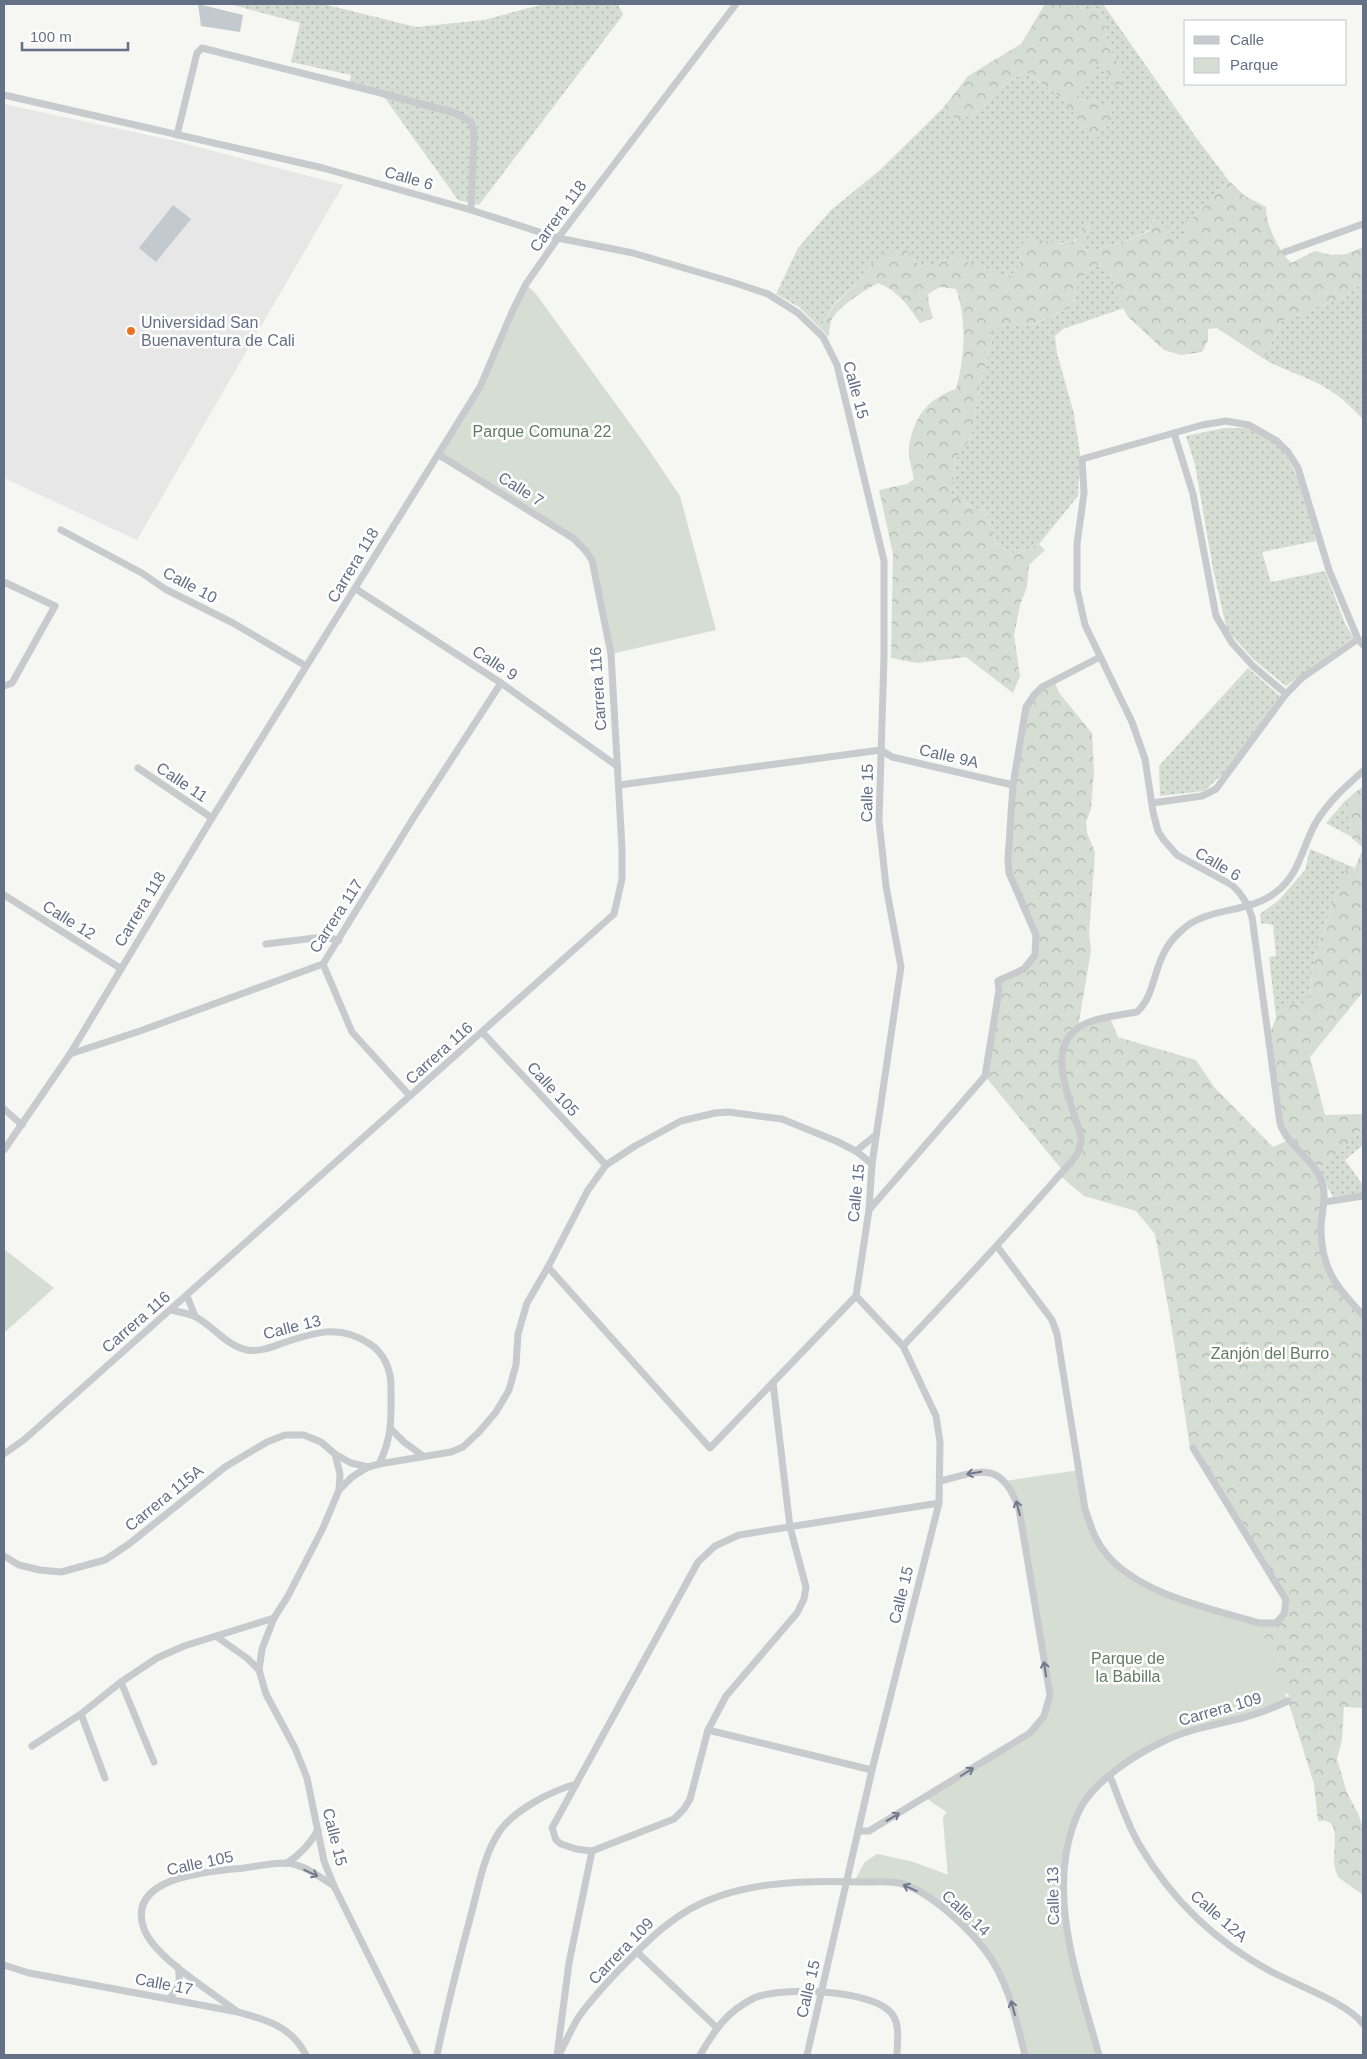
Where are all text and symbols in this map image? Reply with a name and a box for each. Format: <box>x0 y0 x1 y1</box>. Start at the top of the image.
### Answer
scale bar <box>22 20 129 52</box>
legend <box>1184 20 1347 85</box>
text: 100 m <box>30 28 72 45</box>
text: Calle <box>1230 31 1264 48</box>
text: Parque <box>1230 56 1278 73</box>
street label: Calle 6 <box>383 163 435 193</box>
street label: Carrera 118 <box>526 177 590 255</box>
place label: Universidad San Buenaventura de Cali <box>141 314 295 349</box>
marker: Universidad San Buenaventura de Cali <box>125 325 137 337</box>
street label: Calle 15 <box>840 359 872 421</box>
park label: Parque Comuna 22 <box>473 423 611 440</box>
street label: Calle 7 <box>495 469 547 509</box>
street label: Carrera 118 <box>324 524 382 605</box>
street label: Calle 10 <box>160 564 220 606</box>
street label: Calle 9 <box>469 642 521 684</box>
street label: Carrera 116 <box>587 646 609 732</box>
street label: Calle 9A <box>918 741 981 771</box>
street label: Calle 11 <box>153 759 211 805</box>
street label: Calle 15 <box>858 763 876 822</box>
street label: Calle 6 <box>1192 844 1244 884</box>
street label: Carrera 118 <box>111 868 169 949</box>
street label: Carrera 117 <box>306 876 366 956</box>
street label: Calle 12 <box>40 897 98 943</box>
street label: Carrera 116 <box>402 1018 476 1087</box>
street label: Calle 105 <box>524 1058 582 1120</box>
street label: Calle 15 <box>844 1163 868 1223</box>
street label: Carrera 116 <box>99 1288 173 1356</box>
street label: Calle 13 <box>261 1312 323 1342</box>
park label: Zanjón del Burro <box>1211 1345 1329 1362</box>
street label: Carrera 115A <box>122 1461 206 1534</box>
one-way arrow <box>966 1468 982 1478</box>
one-way arrow <box>1013 1501 1022 1517</box>
street label: Calle 15 <box>886 1564 916 1626</box>
park label: Parque de la Babilla <box>1091 1650 1165 1685</box>
one-way arrow <box>1040 1661 1050 1677</box>
street label: Carrera 109 <box>1177 1689 1263 1729</box>
one-way arrow <box>960 1766 974 1777</box>
street label: Calle 15 <box>320 1806 350 1868</box>
one-way arrow <box>885 1812 899 1822</box>
street label: Calle 105 <box>165 1848 235 1878</box>
street label: Calle 13 <box>1044 1866 1062 1925</box>
one-way arrow <box>304 1868 319 1878</box>
one-way arrow <box>903 1883 918 1893</box>
street label: Calle 14 <box>939 1887 993 1939</box>
street label: Calle 12A <box>1187 1887 1251 1945</box>
street label: Carrera 109 <box>585 1914 657 1988</box>
street label: Calle 15 <box>793 1958 823 2020</box>
street label: Calle 17 <box>134 1970 195 1998</box>
one-way arrow <box>1007 2001 1017 2017</box>

